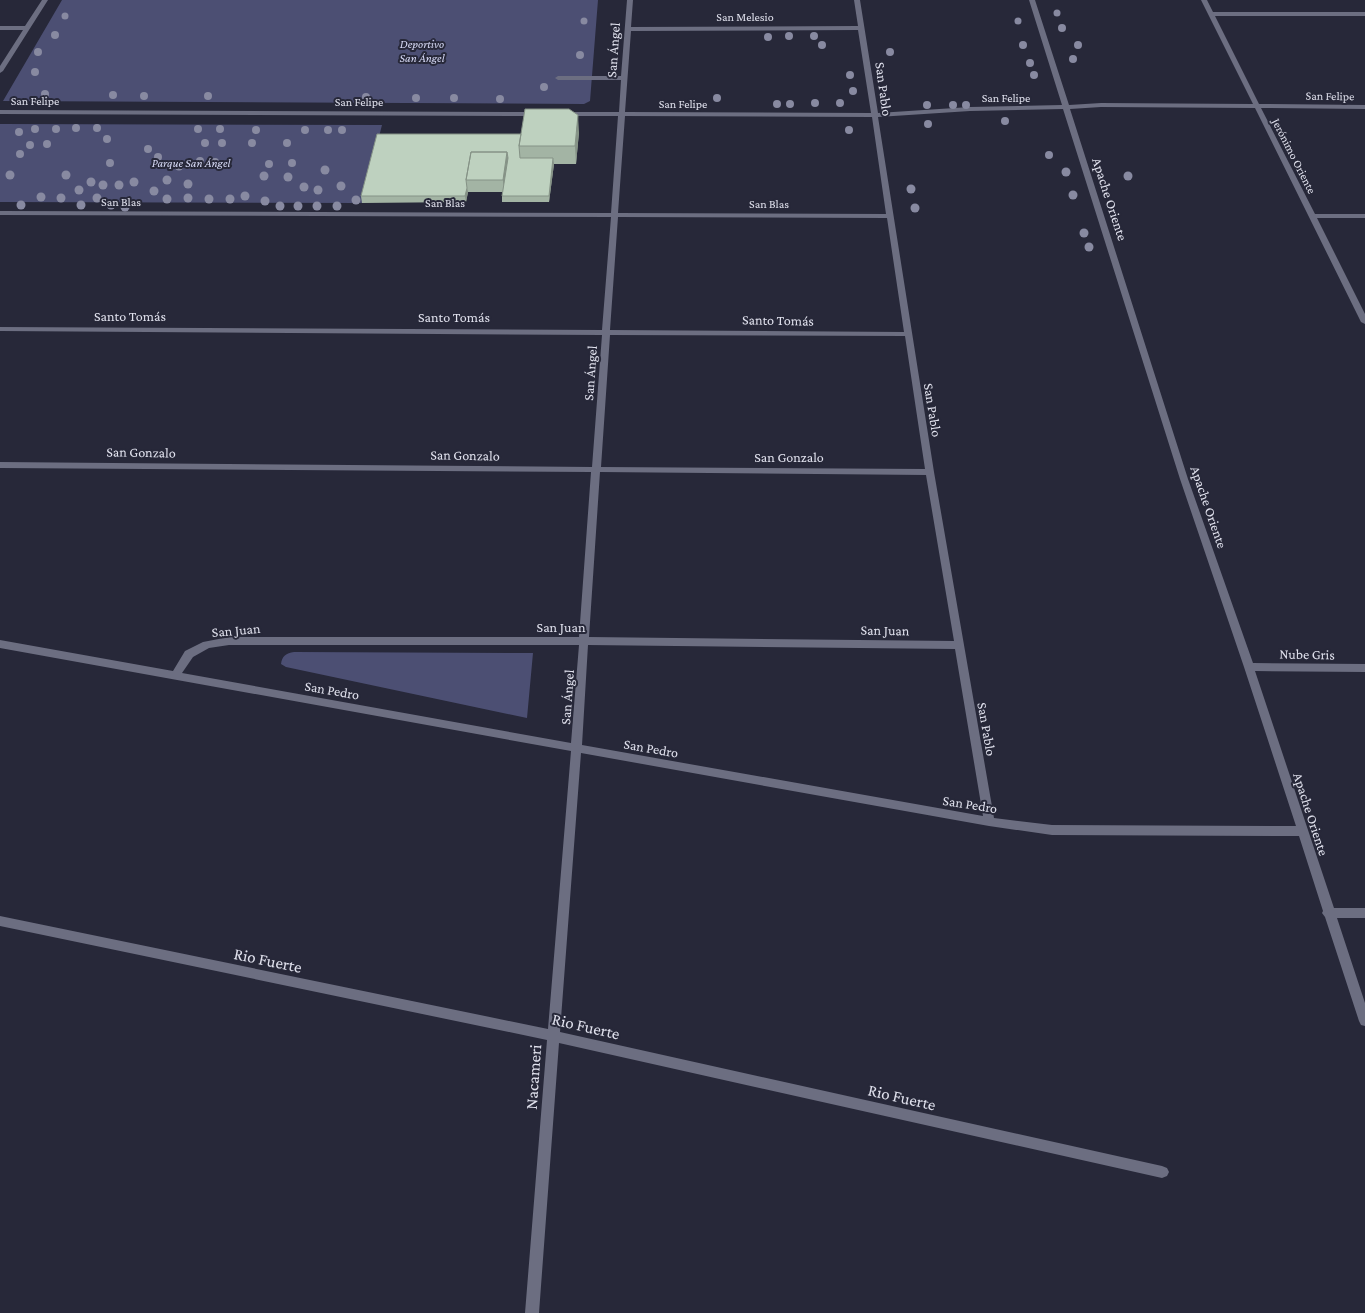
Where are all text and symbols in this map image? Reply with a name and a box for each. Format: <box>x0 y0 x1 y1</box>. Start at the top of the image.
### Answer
street label: San Melesio <box>716 10 774 24</box>
street label: San Ángel <box>603 22 623 78</box>
park label: Deportivo San Ángel <box>399 37 446 65</box>
street label: San Pablo <box>872 61 896 117</box>
street label: San Felipe <box>1306 89 1354 103</box>
street label: San Felipe <box>982 91 1030 105</box>
street label: San Felipe <box>11 94 59 108</box>
street label: San Felipe <box>335 95 383 109</box>
street label: San Felipe <box>659 97 707 111</box>
street label: Jerónimo Oriente <box>1269 115 1319 196</box>
park label: Parque San Ángel <box>152 156 231 170</box>
street label: Apache Oriente <box>1089 156 1131 242</box>
street label: San Blas <box>101 195 141 209</box>
street label: San Blas <box>425 196 465 210</box>
street label: San Blas <box>749 197 789 211</box>
street label: Santo Tomás <box>94 308 166 324</box>
street label: Santo Tomás <box>418 309 490 325</box>
street label: Santo Tomás <box>742 311 814 329</box>
street label: San Ángel <box>580 345 600 401</box>
street label: San Pablo <box>921 382 945 438</box>
street label: San Gonzalo <box>106 443 176 461</box>
street label: San Gonzalo <box>430 446 500 464</box>
street label: San Gonzalo <box>754 449 824 465</box>
street label: Apache Oriente <box>1187 464 1231 550</box>
street label: San Juan <box>537 619 586 635</box>
street label: San Juan <box>211 620 261 640</box>
street label: San Juan <box>860 622 910 638</box>
street label: Nube Gris <box>1279 646 1335 662</box>
street label: San Ángel <box>557 669 577 725</box>
street label: San Pedro <box>303 677 361 703</box>
street label: San Pablo <box>974 701 1000 757</box>
street label: San Pedro <box>622 735 680 761</box>
street label: Apache Oriente <box>1290 771 1332 857</box>
street label: San Pedro <box>942 792 998 816</box>
street label: Rio Fuerte <box>232 944 304 977</box>
street label: Rio Fuerte <box>550 1009 622 1044</box>
street label: Nacameri <box>522 1043 545 1110</box>
street label: Rio Fuerte <box>866 1080 938 1115</box>

